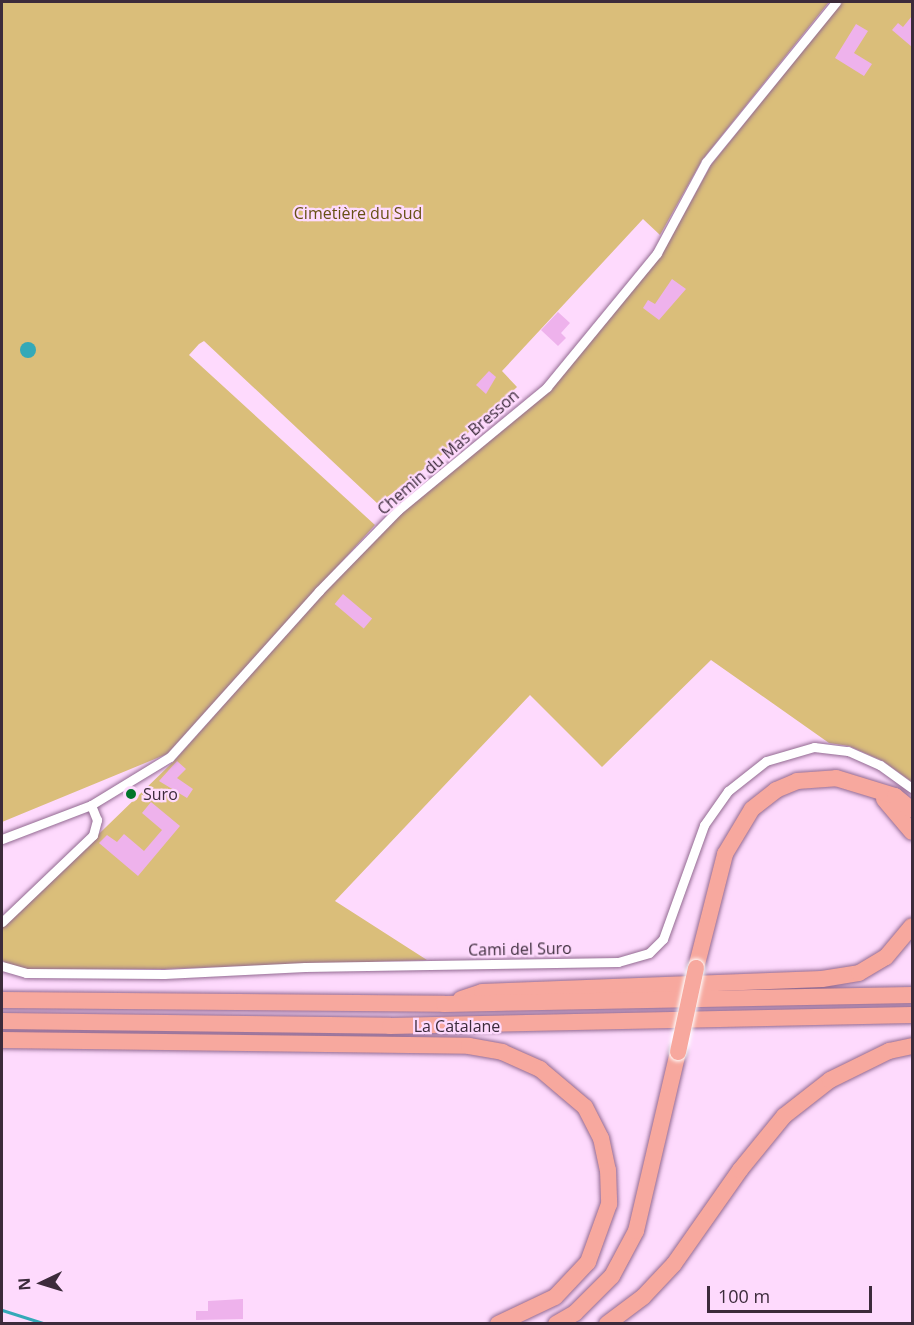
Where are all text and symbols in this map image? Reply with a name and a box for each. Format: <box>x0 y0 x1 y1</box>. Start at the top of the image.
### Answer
park label: Cimetière du Sud <box>294 203 422 223</box>
street label: Chemin du Mas Bresson <box>373 385 523 519</box>
place label: Suro <box>143 784 178 804</box>
marker: Suro <box>124 787 138 801</box>
street label: Cami del Suro <box>468 938 572 960</box>
street label: La Catalane <box>414 1016 500 1036</box>
north arrow <box>12 1253 72 1313</box>
scale bar <box>710 1274 875 1312</box>
text: N <box>13 1277 35 1292</box>
text: 100 m <box>718 1284 770 1308</box>

